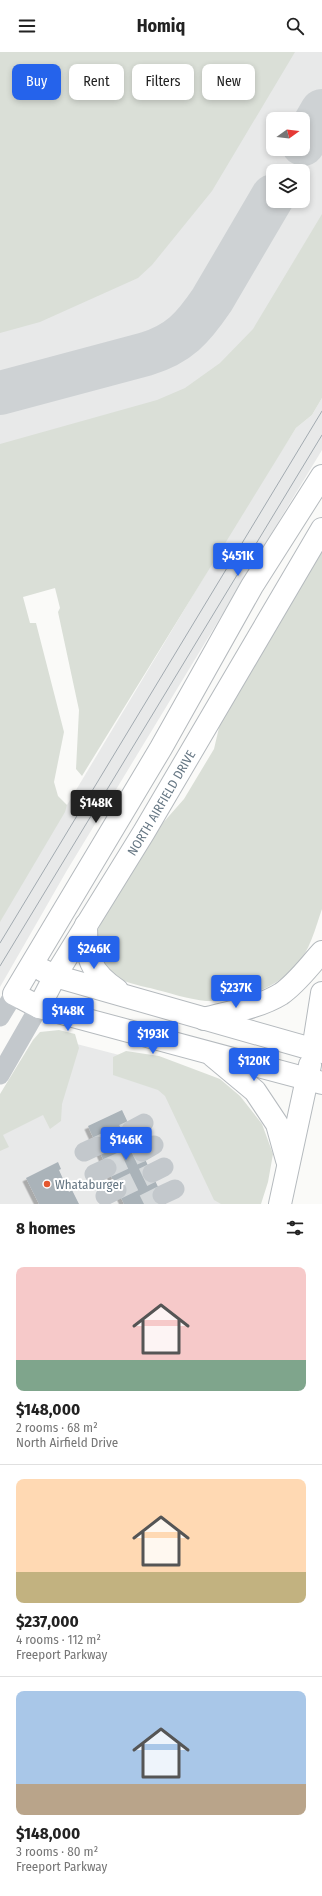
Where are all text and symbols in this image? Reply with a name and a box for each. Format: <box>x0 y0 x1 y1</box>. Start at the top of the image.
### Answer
icon: menu <box>16 15 38 37</box>
text: Homiq <box>137 15 185 37</box>
icon: search <box>284 15 306 37</box>
chip: Buy <box>12 64 61 100</box>
chip: Rent <box>69 64 124 100</box>
chip: Filters <box>132 64 194 100</box>
chip: New <box>202 64 255 100</box>
north arrow <box>266 112 310 156</box>
map controls <box>266 112 310 208</box>
button: layers <box>266 164 310 208</box>
pin: $451K <box>210 543 266 577</box>
text: $451K <box>222 548 254 563</box>
street label: NORTH AIRFIELD DRIVE <box>124 748 198 858</box>
pin: $148K <box>68 790 124 824</box>
text: $148K <box>80 795 112 810</box>
pin: $246K <box>66 936 122 970</box>
text: $246K <box>77 941 111 956</box>
pin: $237K <box>208 975 264 1009</box>
text: $237K <box>220 980 252 995</box>
pin: $148K <box>40 998 96 1032</box>
text: $148K <box>52 1003 84 1018</box>
pin: $193K <box>125 1021 181 1055</box>
text: $193K <box>137 1026 169 1041</box>
pin: $120K <box>226 1048 282 1082</box>
text: $120K <box>238 1053 270 1068</box>
pin: $146K <box>98 1127 154 1161</box>
text: $146K <box>110 1132 142 1147</box>
place label: Whataburger <box>55 1177 124 1192</box>
marker: Whataburger <box>42 1179 52 1189</box>
icon: filters <box>284 1217 306 1239</box>
text: 8 homes <box>16 1218 76 1239</box>
icon: home <box>125 1293 197 1365</box>
text: $148,000 <box>16 1399 80 1420</box>
text: 2 rooms · 68 m² <box>16 1420 98 1435</box>
text: North Airfield Drive <box>16 1435 118 1450</box>
icon: home <box>125 1505 197 1577</box>
text: $237,000 <box>16 1611 79 1632</box>
text: 4 rooms · 112 m² <box>16 1632 101 1647</box>
text: Freeport Parkway <box>16 1647 107 1662</box>
icon: home <box>125 1717 197 1789</box>
text: $148,000 <box>16 1823 80 1844</box>
text: 3 rooms · 80 m² <box>16 1844 98 1859</box>
text: Freeport Parkway <box>16 1859 107 1874</box>

